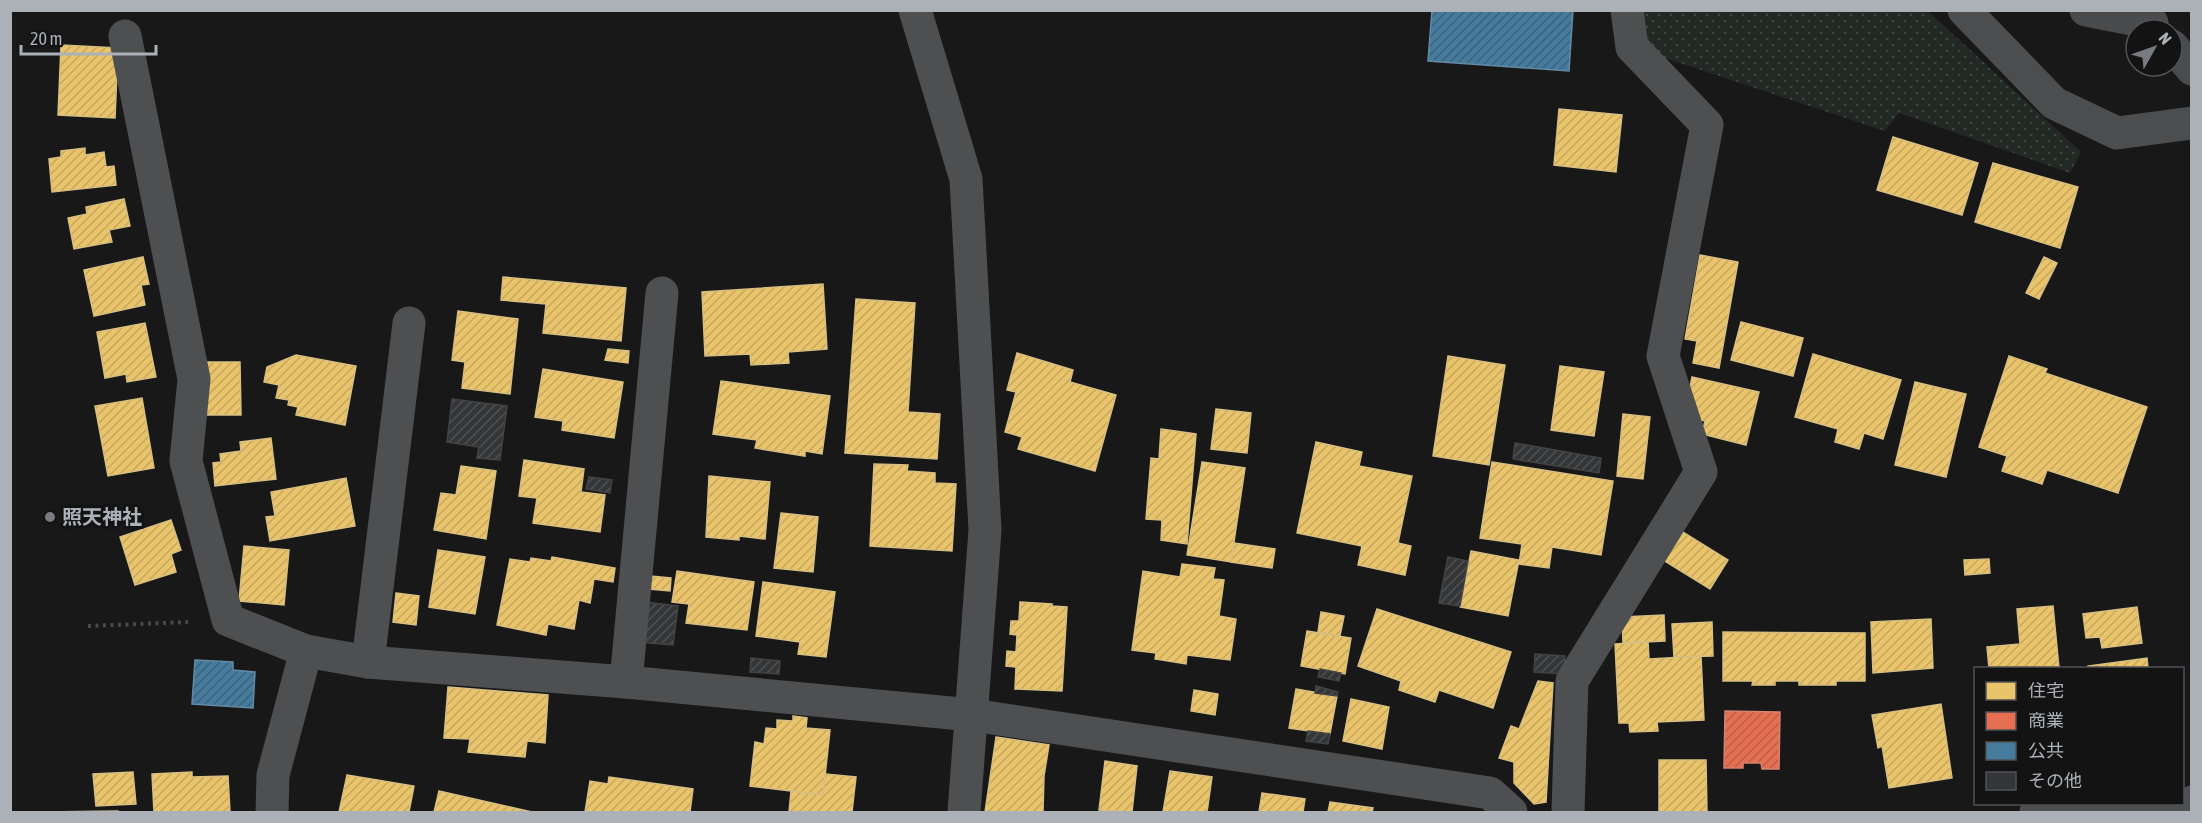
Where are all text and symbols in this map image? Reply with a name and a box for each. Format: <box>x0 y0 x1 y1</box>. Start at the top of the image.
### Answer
scale bar <box>21 18 156 56</box>
north arrow <box>2124 18 2184 78</box>
text: 20 m <box>30 28 62 49</box>
text: N <box>2156 29 2175 48</box>
place label: 照天神社 <box>62 505 142 528</box>
marker: 照天神社 <box>43 510 57 524</box>
legend <box>1974 667 2184 805</box>
text: 住宅 <box>2028 680 2064 701</box>
text: 商業 <box>2028 710 2064 731</box>
text: 公共 <box>2028 740 2064 761</box>
text: その他 <box>2028 770 2082 791</box>

